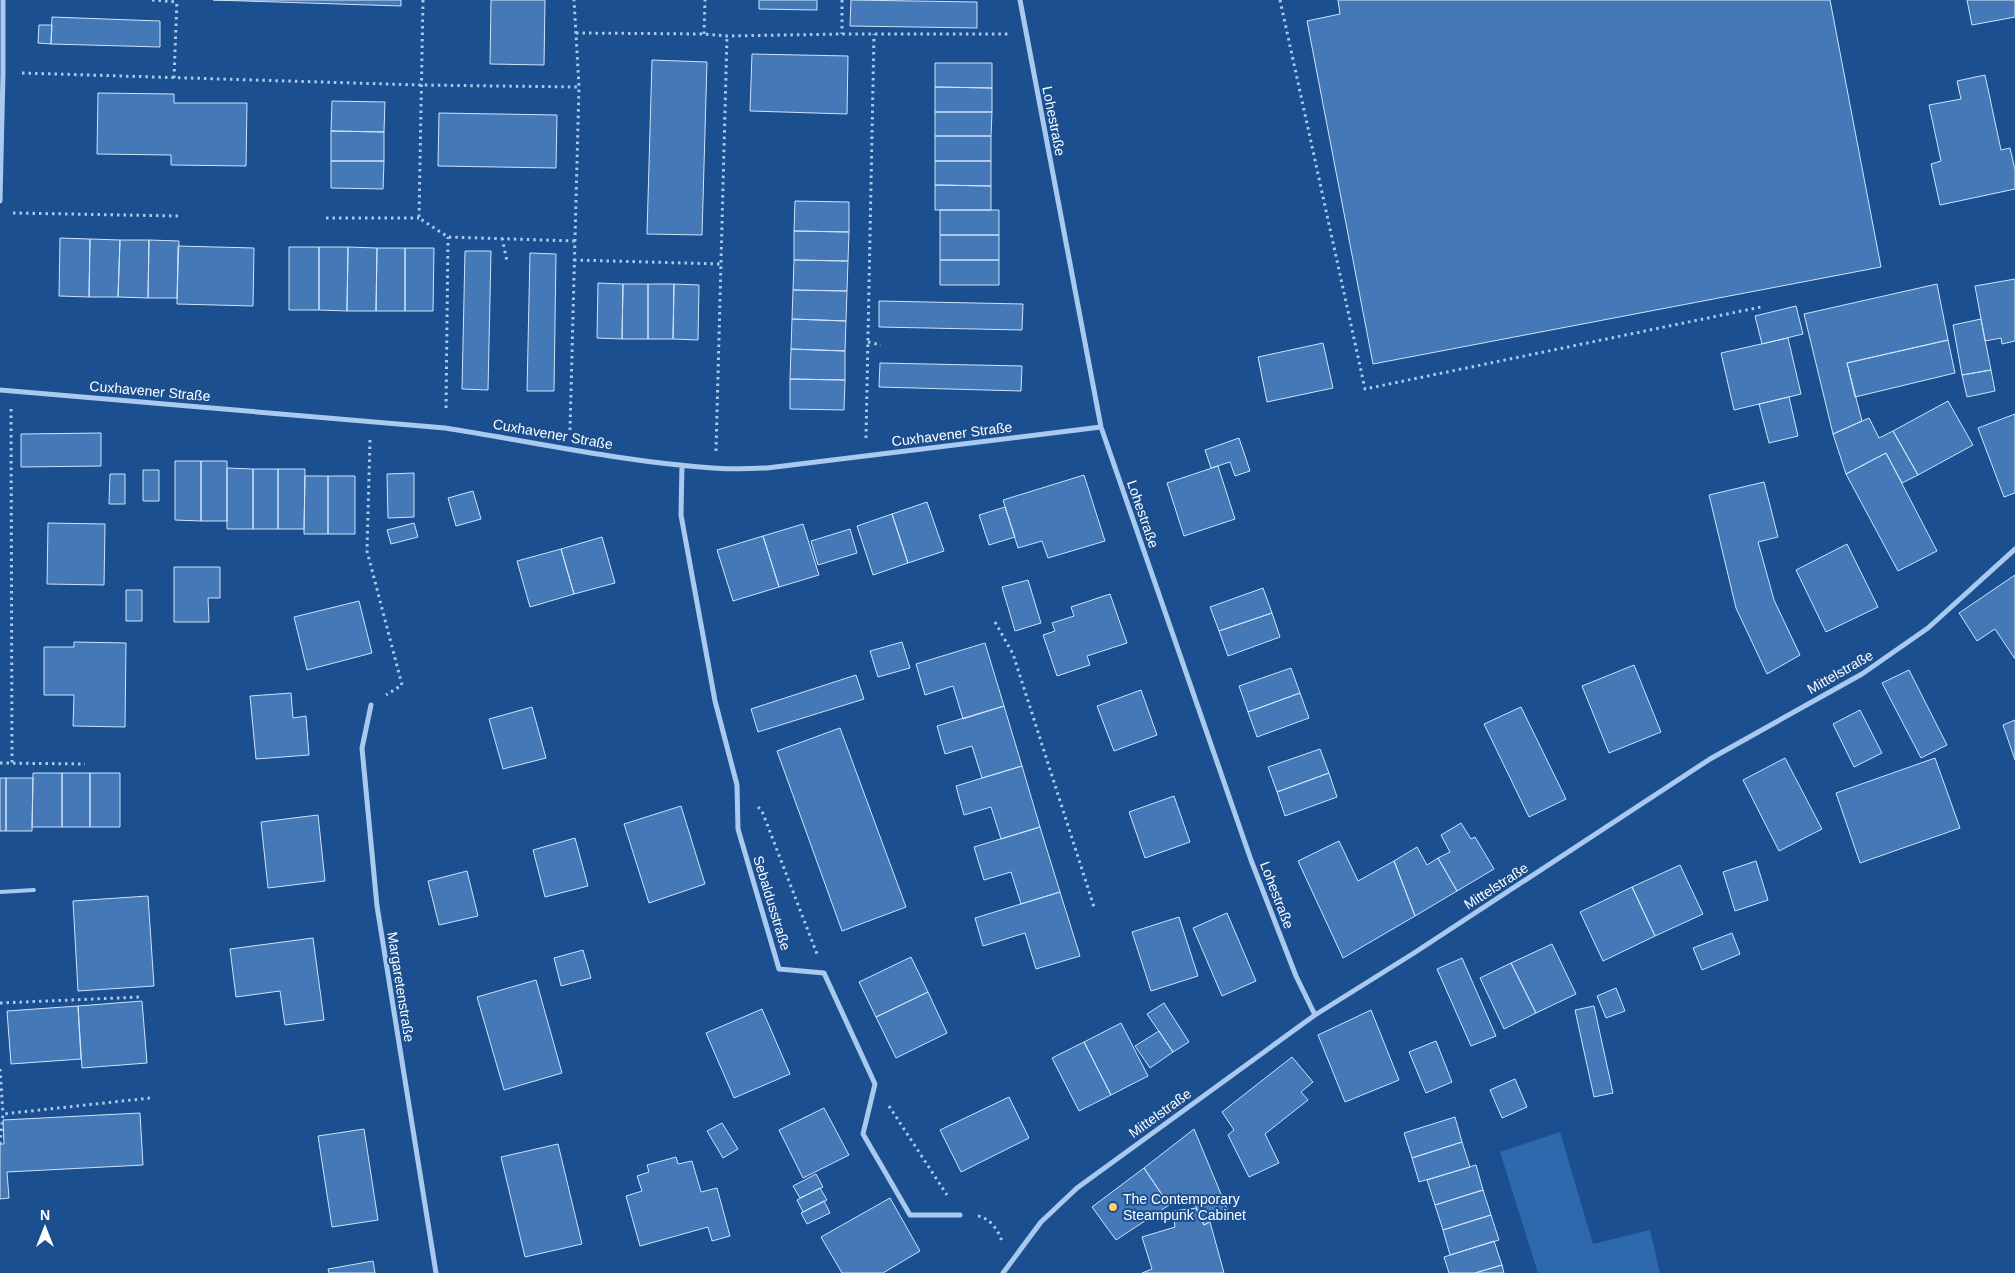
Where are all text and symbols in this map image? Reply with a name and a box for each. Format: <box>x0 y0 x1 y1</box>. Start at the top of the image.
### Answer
street label: Lohestraße <box>1039 85 1069 157</box>
street label: Cuxhavener Straße <box>89 378 211 404</box>
street label: Cuxhavener Straße <box>492 416 614 452</box>
street label: Cuxhavener Straße <box>891 419 1013 449</box>
street label: Lohestraße <box>1124 478 1162 550</box>
street label: Mittelstraße <box>1804 647 1876 697</box>
street label: Sebaldusstraße <box>750 854 794 952</box>
street label: Lohestraße <box>1257 859 1297 931</box>
street label: Mittelstraße <box>1461 859 1531 913</box>
street label: Margaretenstraße <box>384 931 418 1043</box>
street label: Mittelstraße <box>1126 1085 1194 1141</box>
place label: The Contemporary Steampunk Cabinet <box>1123 1191 1246 1223</box>
marker: The Contemporary Steampunk Cabinet <box>1107 1201 1119 1213</box>
north arrow <box>20 1203 70 1253</box>
text: N <box>40 1207 50 1223</box>

